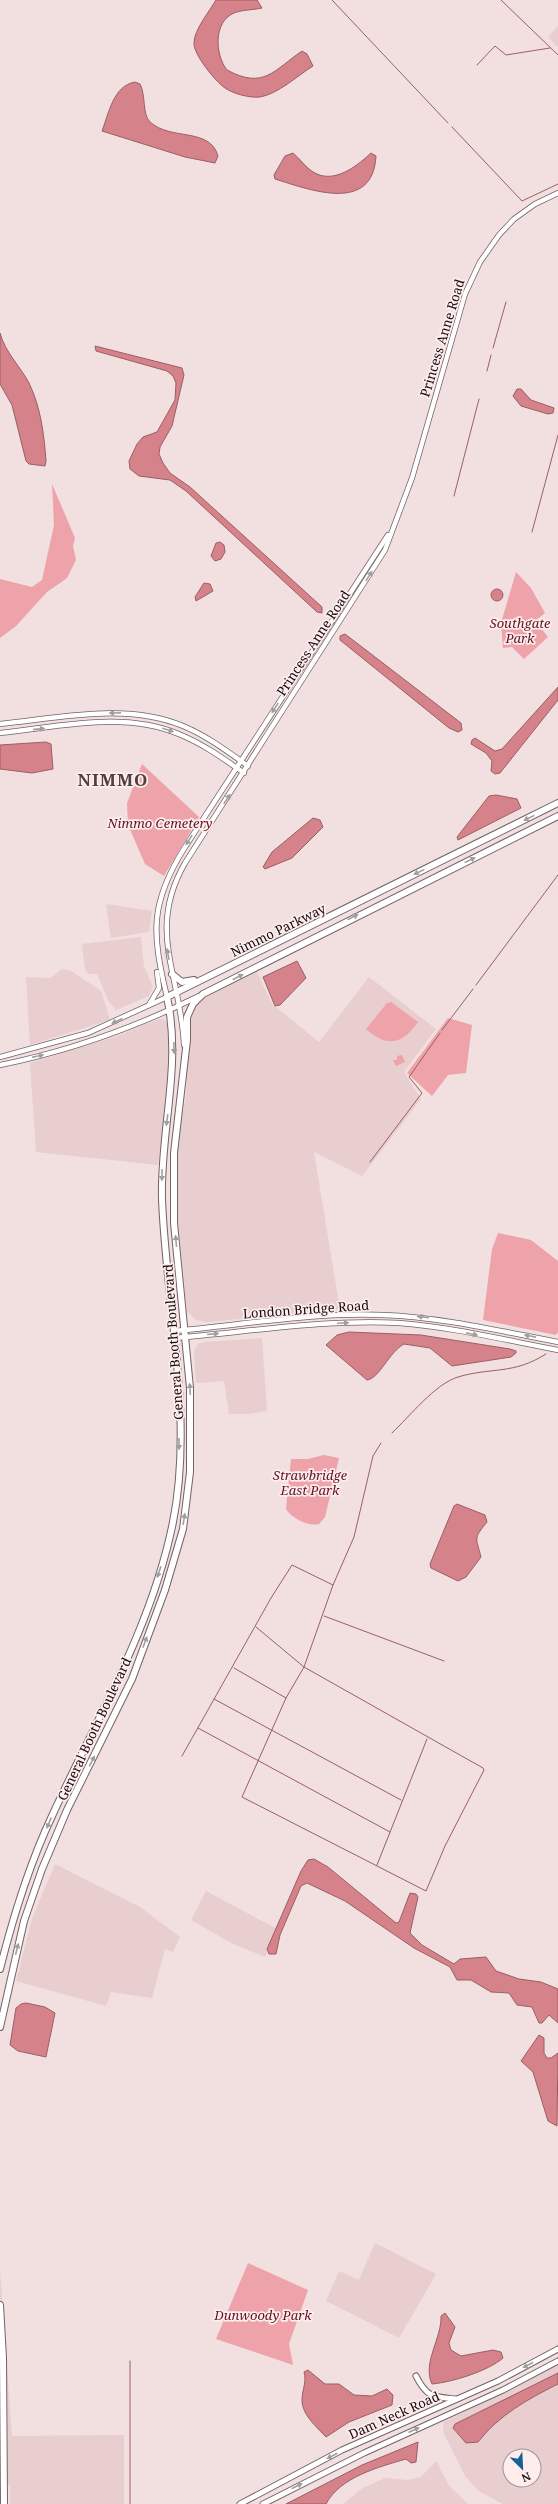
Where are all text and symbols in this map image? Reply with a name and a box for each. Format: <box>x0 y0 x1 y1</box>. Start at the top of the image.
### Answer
street label: Princess Anne Road <box>415 277 469 399</box>
one-way arrow <box>365 571 373 581</box>
street label: Princess Anne Road <box>272 587 354 699</box>
park label: Southgate Park <box>490 614 551 647</box>
one-way arrow <box>271 703 279 713</box>
one-way arrow <box>108 710 121 716</box>
one-way arrow <box>33 725 45 732</box>
one-way arrow <box>162 727 174 733</box>
district label: NIMMO <box>78 768 148 791</box>
one-way arrow <box>223 793 231 804</box>
park label: Nimmo Cemetery <box>107 814 213 832</box>
one-way arrow <box>523 815 535 821</box>
one-way arrow <box>185 835 193 846</box>
one-way arrow <box>464 857 475 863</box>
one-way arrow <box>413 869 425 875</box>
street label: Nimmo Parkway <box>227 899 329 961</box>
one-way arrow <box>348 914 359 920</box>
one-way arrow <box>165 948 171 961</box>
one-way arrow <box>232 973 243 980</box>
one-way arrow <box>111 1018 123 1024</box>
one-way arrow <box>170 1042 177 1054</box>
one-way arrow <box>32 1053 44 1059</box>
one-way arrow <box>164 1114 170 1127</box>
one-way arrow <box>159 1169 166 1181</box>
one-way arrow <box>173 1235 179 1247</box>
street label: General Booth Boulevard <box>159 1264 187 1420</box>
street label: London Bridge Road <box>242 1296 370 1322</box>
one-way arrow <box>417 1314 429 1321</box>
one-way arrow <box>337 1320 350 1326</box>
one-way arrow <box>207 1331 219 1338</box>
one-way arrow <box>466 1331 478 1337</box>
one-way arrow <box>524 1333 536 1339</box>
one-way arrow <box>186 1383 193 1395</box>
one-way arrow <box>176 1438 182 1451</box>
park label: Strawbridge East Park <box>273 1466 348 1499</box>
one-way arrow <box>181 1513 187 1525</box>
one-way arrow <box>156 1566 162 1578</box>
one-way arrow <box>143 1636 149 1648</box>
street label: General Booth Boulevard <box>53 1654 135 1804</box>
one-way arrow <box>89 1755 95 1767</box>
one-way arrow <box>46 1817 52 1828</box>
one-way arrow <box>14 1943 20 1956</box>
park label: Dunwoody Park <box>213 2306 312 2324</box>
one-way arrow <box>522 2362 534 2368</box>
street label: Dam Neck Road <box>346 2387 442 2443</box>
one-way arrow <box>409 2427 420 2433</box>
north arrow <box>502 2448 542 2488</box>
one-way arrow <box>326 2453 337 2459</box>
text: N <box>519 2469 533 2486</box>
one-way arrow <box>292 2483 303 2489</box>

